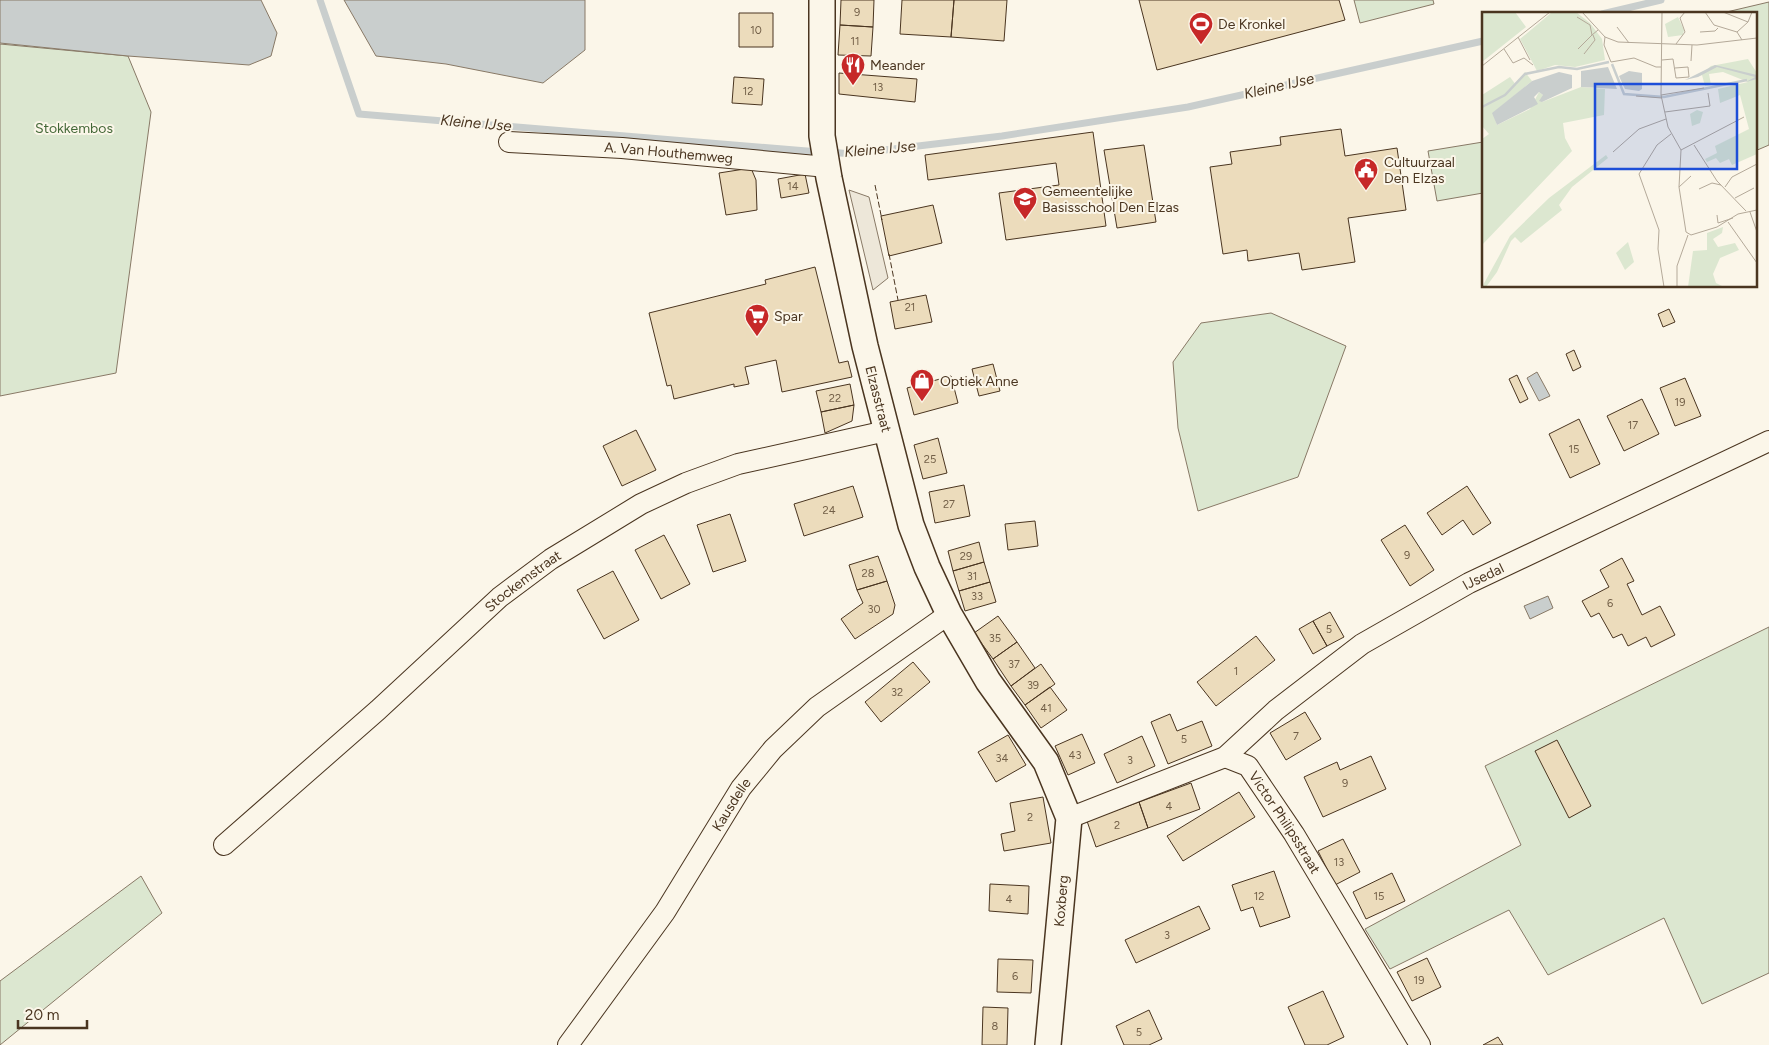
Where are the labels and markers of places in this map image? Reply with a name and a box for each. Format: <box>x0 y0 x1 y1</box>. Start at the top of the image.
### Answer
sports icon: De Kronkel <box>1188 11 1214 45</box>
place label: De Kronkel <box>1218 16 1285 33</box>
restaurant icon: Meander <box>840 52 866 86</box>
place label: Meander <box>870 57 925 74</box>
place label: Cultuurzaal Den Elzas <box>1384 154 1455 187</box>
public building icon: Cultuurzaal Den Elzas <box>1353 157 1379 191</box>
place label: Gemeentelijke Basisschool Den Elzas <box>1042 183 1179 216</box>
school or university icon: Gemeentelijke Basisschool Den Elzas <box>1012 186 1038 220</box>
supermarket icon: Spar <box>744 303 770 337</box>
place label: Spar <box>774 308 803 325</box>
shop icon: Optiek Anne <box>909 368 935 402</box>
place label: Optiek Anne <box>940 373 1019 390</box>

